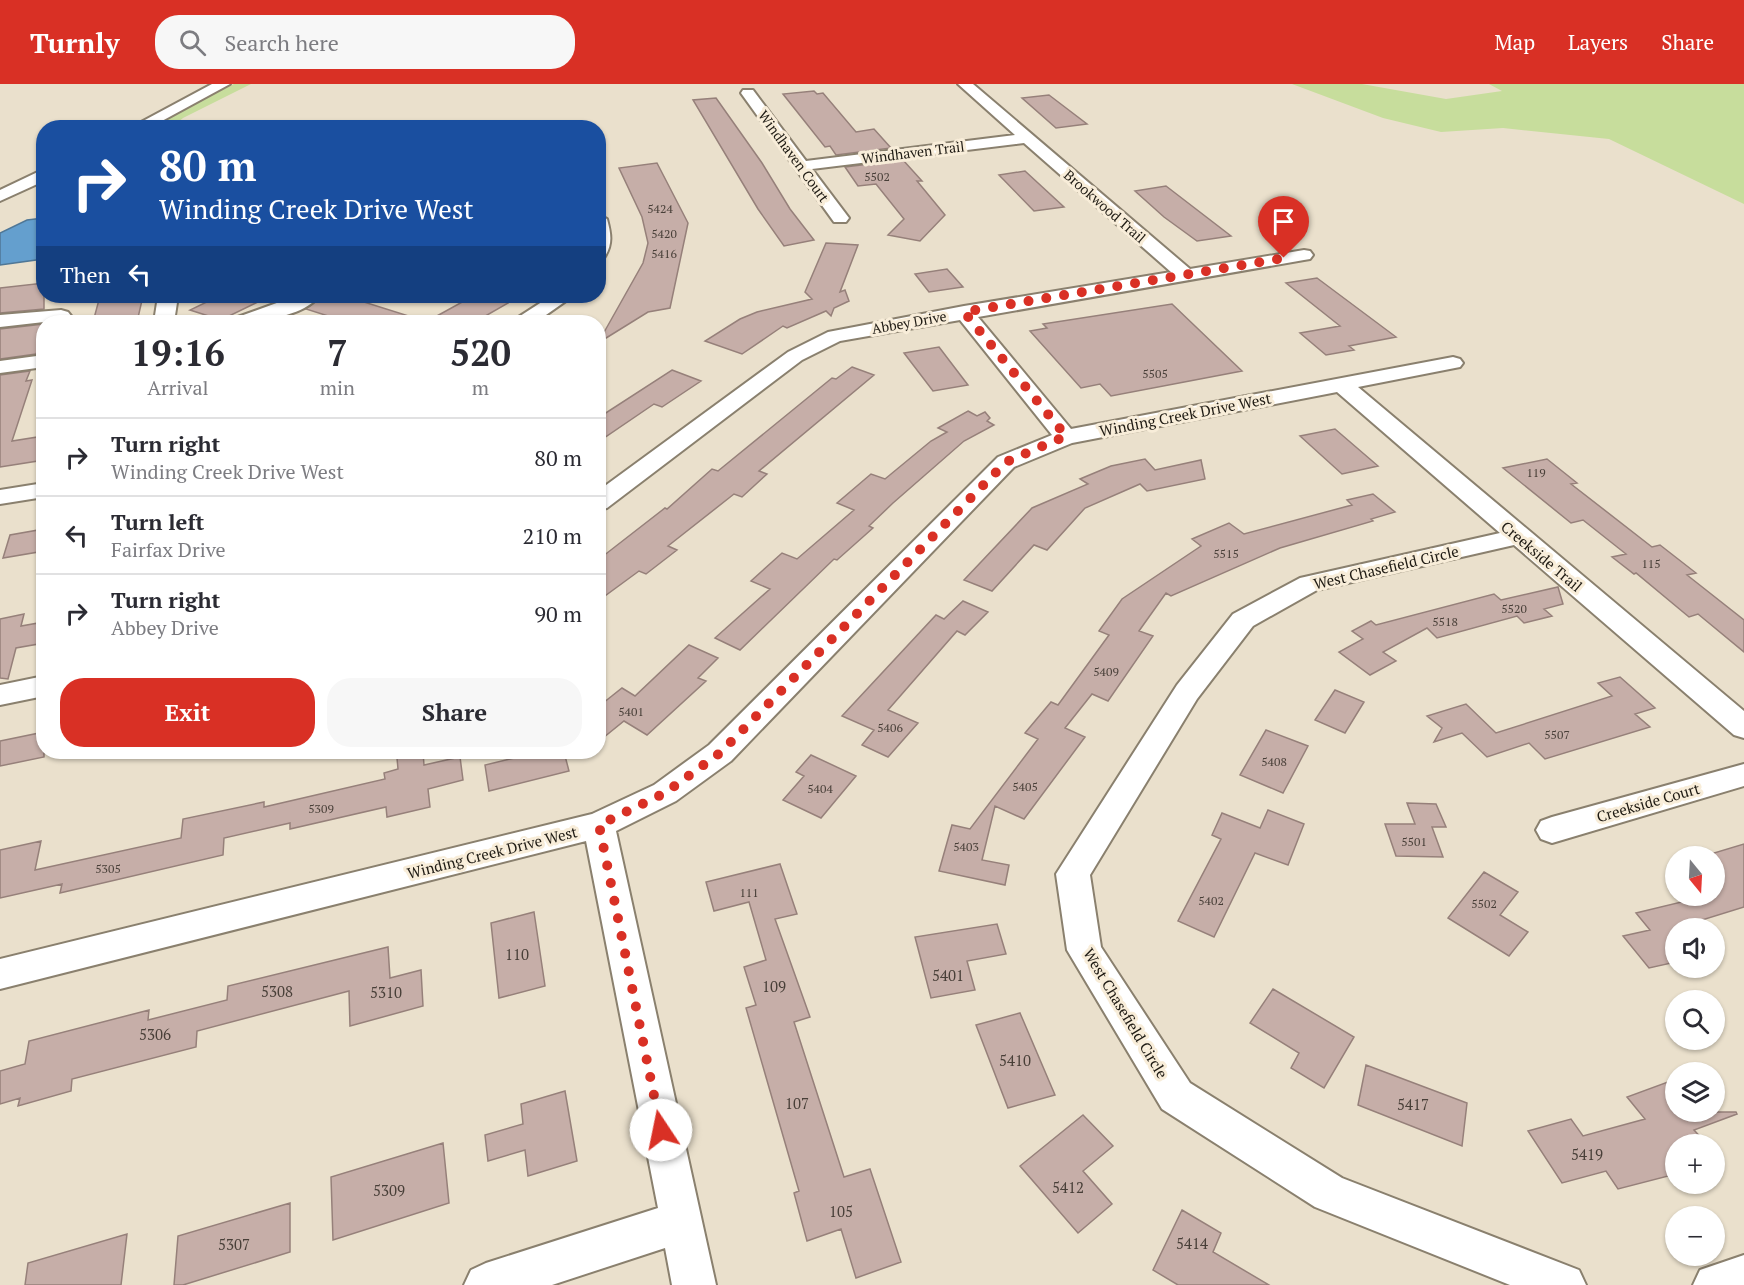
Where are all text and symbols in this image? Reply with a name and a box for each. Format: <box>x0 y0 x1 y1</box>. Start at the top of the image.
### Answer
search box <box>155 15 575 69</box>
text: Turnly <box>30 24 119 61</box>
icon: search <box>176 26 209 59</box>
text: Search here <box>224 28 339 57</box>
text: Map <box>1494 28 1535 56</box>
text: Layers <box>1568 28 1628 56</box>
text: Share <box>1661 28 1714 56</box>
street label: Windhaven Court <box>754 106 834 206</box>
street label: Windhaven Trail <box>861 136 965 168</box>
text: 80 m <box>159 137 257 193</box>
icon: right <box>60 144 138 222</box>
street label: Brookwood Trail <box>1060 165 1150 247</box>
house number: 5502 <box>864 169 890 184</box>
text: Winding Creek Drive West <box>159 191 473 227</box>
pin <box>1258 196 1309 258</box>
house number: 5424 <box>647 201 673 216</box>
icon: arrive <box>1267 205 1300 238</box>
house number: 5420 <box>651 226 677 241</box>
house number: 5416 <box>651 246 677 261</box>
icon: left <box>123 258 156 291</box>
text: Then <box>60 260 111 289</box>
street label: Abbey Drive <box>870 306 948 338</box>
text: 19:16 <box>131 329 225 376</box>
text: 7 <box>327 329 348 376</box>
text: 520 <box>450 329 511 376</box>
house number: 5505 <box>1142 366 1168 381</box>
text: Arrival <box>147 374 209 401</box>
text: min <box>320 374 355 401</box>
text: m <box>472 374 489 401</box>
street label: Winding Creek Drive West <box>1097 387 1273 440</box>
text: Turn right <box>111 429 220 458</box>
icon: right <box>60 441 93 474</box>
text: 80 m <box>534 443 582 472</box>
text: Winding Creek Drive West <box>111 458 344 485</box>
house number: 119 <box>1526 465 1546 480</box>
text: Turn left <box>111 507 204 536</box>
street label: Creekside Trail <box>1497 516 1587 596</box>
icon: left <box>60 519 93 552</box>
text: 210 m <box>522 521 582 550</box>
text: Fairfax Drive <box>111 536 226 563</box>
street label: West Chasefield Circle <box>1311 541 1461 593</box>
house number: 5515 <box>1213 546 1239 561</box>
house number: 115 <box>1641 556 1661 571</box>
text: Turn right <box>111 585 220 614</box>
icon: right <box>60 597 93 630</box>
text: 90 m <box>534 599 582 628</box>
house number: 5520 <box>1501 601 1527 616</box>
text: Abbey Drive <box>111 614 219 641</box>
house number: 5518 <box>1432 614 1458 629</box>
house number: 5409 <box>1093 664 1119 679</box>
button: Exit <box>60 678 315 747</box>
button: Share <box>327 678 582 747</box>
house number: 5401 <box>618 704 644 719</box>
house number: 5406 <box>877 720 903 735</box>
house number: 5507 <box>1544 727 1570 742</box>
house number: 5408 <box>1261 754 1287 769</box>
street label: Creekside Court <box>1594 778 1702 826</box>
house number: 5405 <box>1012 779 1038 794</box>
house number: 5404 <box>807 781 833 796</box>
house number: 5309 <box>308 801 334 816</box>
street label: Winding Creek Drive West <box>405 821 580 883</box>
house number: 5501 <box>1401 834 1427 849</box>
house number: 5403 <box>953 839 979 854</box>
north arrow <box>1665 846 1725 906</box>
map controls <box>1665 846 1725 1266</box>
house number: 5305 <box>95 861 121 876</box>
house number: 111 <box>739 885 759 900</box>
house number: 5402 <box>1198 893 1224 908</box>
house number: 5502 <box>1471 896 1497 911</box>
button: sound <box>1665 918 1725 978</box>
house number: 110 <box>505 944 529 964</box>
street label: West Chasefield Circle <box>1079 944 1173 1082</box>
house number: 5401 <box>932 965 964 985</box>
house number: 109 <box>762 976 786 996</box>
house number: 5308 <box>261 981 293 1001</box>
house number: 5310 <box>370 982 402 1002</box>
button: search <box>1665 990 1725 1050</box>
house number: 5306 <box>139 1024 171 1044</box>
house number: 5410 <box>999 1050 1031 1070</box>
button: layers <box>1665 1062 1725 1122</box>
house number: 107 <box>785 1093 809 1113</box>
house number: 5417 <box>1397 1094 1429 1114</box>
position arrow <box>629 1098 693 1162</box>
button: + <box>1665 1134 1725 1194</box>
house number: 5419 <box>1571 1144 1603 1164</box>
house number: 5412 <box>1052 1177 1084 1197</box>
house number: 5309 <box>373 1180 405 1200</box>
house number: 105 <box>829 1201 853 1221</box>
button: − <box>1665 1206 1725 1266</box>
house number: 5414 <box>1176 1233 1208 1253</box>
house number: 5307 <box>218 1234 250 1254</box>

